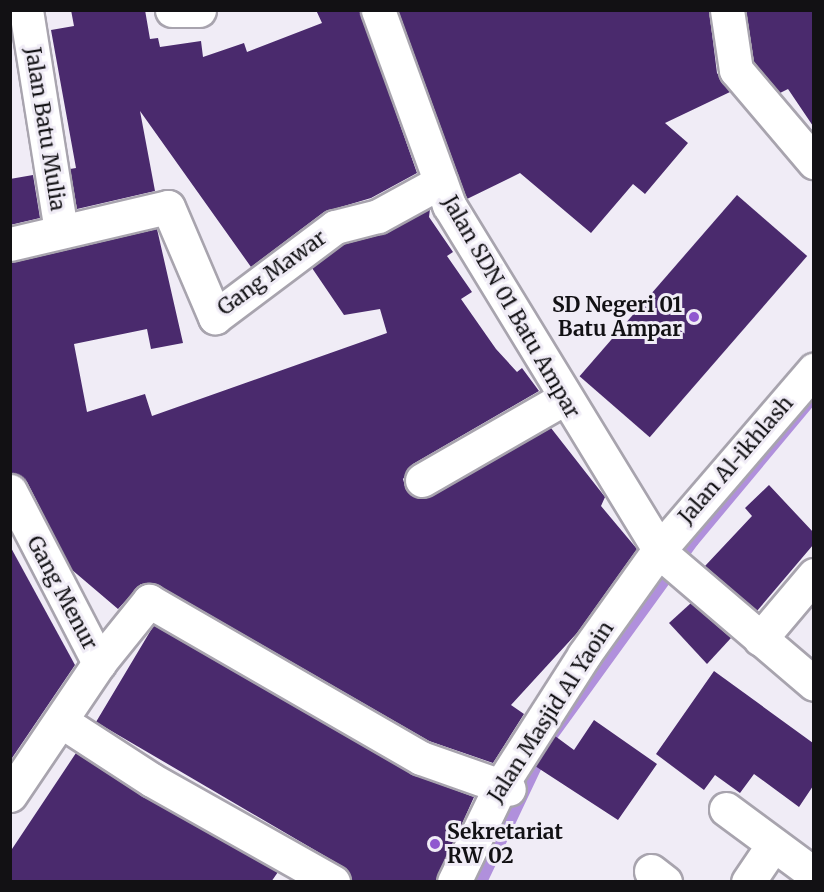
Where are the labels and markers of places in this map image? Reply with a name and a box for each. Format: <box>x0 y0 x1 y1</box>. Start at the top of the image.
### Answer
place label: SD Negeri 01 Batu Ampar <box>552 292 682 342</box>
marker: SD Negeri 01 Batu Ampar <box>687 310 701 324</box>
place label: Sekretariat RW 02 <box>447 819 563 869</box>
marker: Sekretariat RW 02 <box>428 837 442 851</box>

